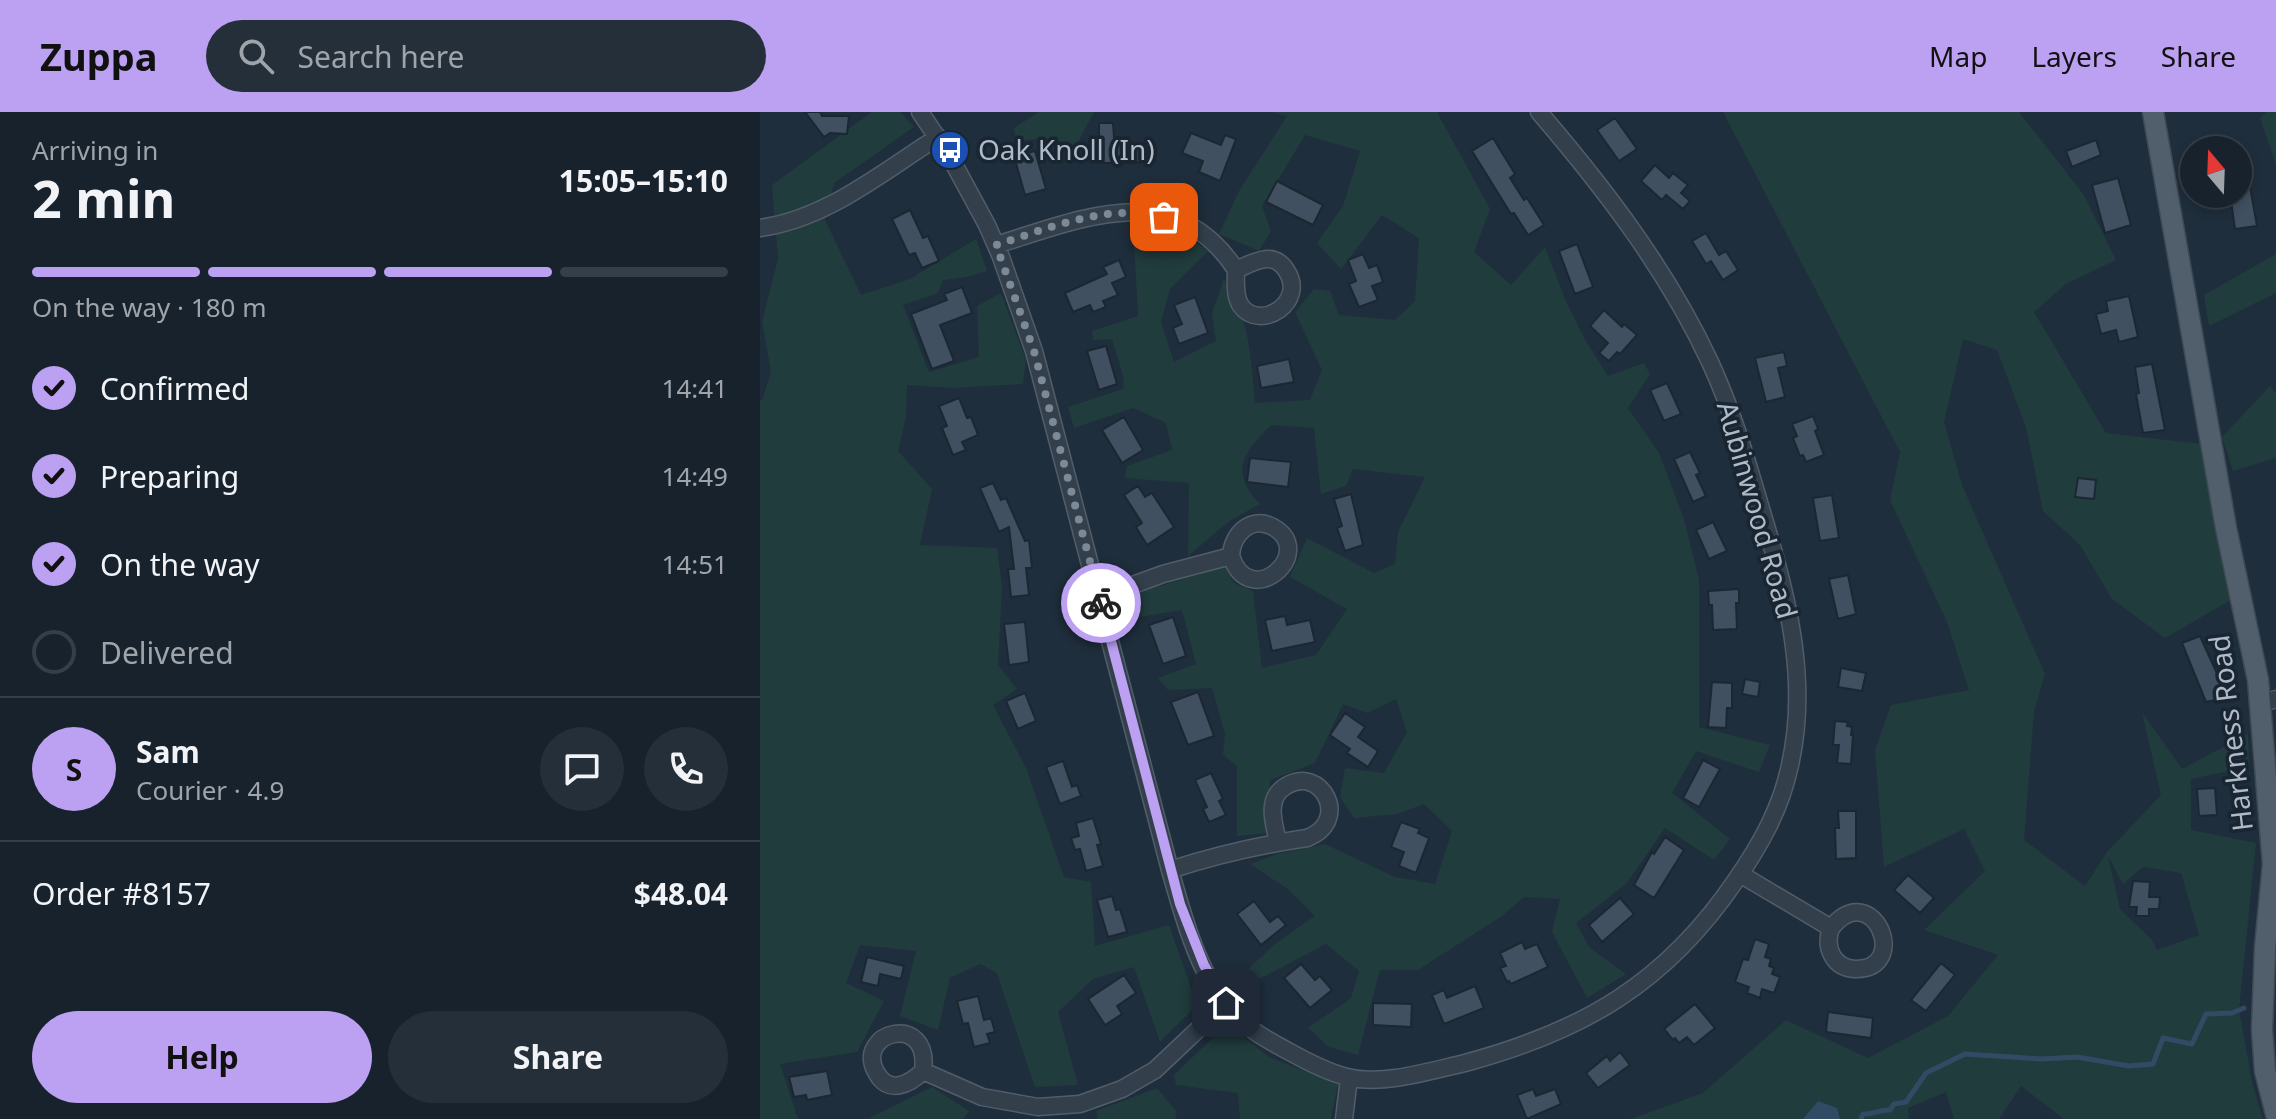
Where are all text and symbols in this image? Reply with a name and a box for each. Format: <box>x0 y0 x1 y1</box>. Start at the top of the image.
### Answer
search box <box>206 20 766 92</box>
text: Zuppa <box>40 30 158 82</box>
icon: search <box>234 34 278 78</box>
text: Search here <box>298 36 464 77</box>
text: Map <box>1929 37 1987 75</box>
text: Layers <box>2031 37 2117 75</box>
text: Share <box>2161 37 2236 75</box>
bus stop icon: Oak Knoll (In) <box>929 129 971 171</box>
place label: Oak Knoll (In) <box>978 130 1155 168</box>
text: Arriving in <box>32 132 158 168</box>
north arrow <box>2180 136 2252 208</box>
map controls <box>2180 136 2252 208</box>
text: 15:05–15:10 <box>559 160 728 201</box>
text: 2 min <box>32 162 175 233</box>
pin <box>1130 183 1198 251</box>
icon: bag <box>1142 195 1186 239</box>
text: On the way · 180 m <box>32 289 266 325</box>
icon: check <box>32 366 76 410</box>
text: Confirmed <box>100 368 250 409</box>
text: 14:41 <box>662 370 728 406</box>
street label: Aubinwood Road <box>1709 397 1807 623</box>
icon: check <box>32 454 76 498</box>
text: Preparing <box>100 456 239 497</box>
text: 14:49 <box>662 458 728 494</box>
icon: check <box>32 542 76 586</box>
text: On the way <box>100 544 260 585</box>
text: 14:51 <box>662 546 728 582</box>
courier <box>1061 563 1141 643</box>
icon: bike <box>1079 581 1123 625</box>
text: Delivered <box>100 632 234 673</box>
street label: Harkness Road <box>2199 633 2261 833</box>
button: chat <box>540 727 624 811</box>
button: phone <box>644 727 728 811</box>
text: Sam <box>136 731 200 772</box>
text: S <box>66 749 82 790</box>
text: Courier · 4.9 <box>136 772 284 808</box>
text: Order #8157 <box>32 873 211 914</box>
text: $48.04 <box>634 873 728 914</box>
pin <box>1192 969 1260 1037</box>
icon: home <box>1204 981 1248 1025</box>
button: Help <box>32 1011 372 1103</box>
button: Share <box>388 1011 728 1103</box>

